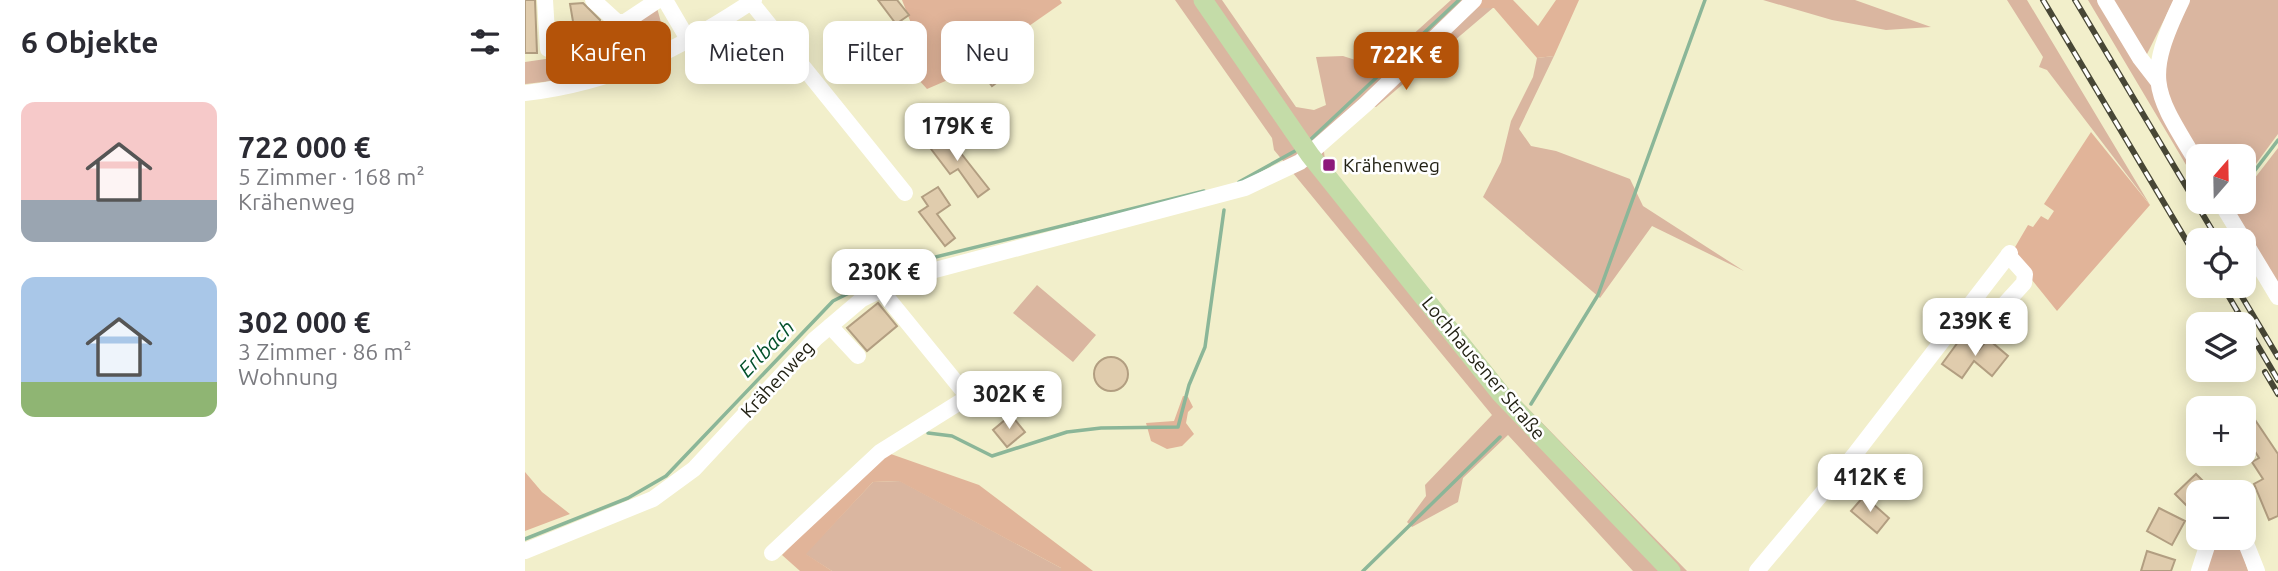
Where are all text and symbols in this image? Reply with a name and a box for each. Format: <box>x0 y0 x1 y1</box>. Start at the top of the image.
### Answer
chip: Kaufen <box>546 21 671 84</box>
chip: Mieten <box>685 21 809 84</box>
chip: Filter <box>823 21 927 84</box>
chip: Neu <box>941 21 1034 84</box>
icon: filters <box>466 23 504 61</box>
text: 6 Objekte <box>21 25 159 59</box>
pin: 722K € <box>1349 32 1463 92</box>
text: 722K € <box>1370 42 1442 67</box>
pin: 179K € <box>900 104 1014 163</box>
text: 179K € <box>921 113 993 138</box>
icon: home <box>77 130 161 214</box>
text: 722 000 € <box>238 130 371 164</box>
north arrow <box>2186 144 2256 214</box>
map controls <box>2186 144 2256 550</box>
place label: Krähenweg <box>1343 154 1440 176</box>
marker: Krähenweg <box>1321 157 1337 173</box>
text: 5 Zimmer · 168 m² <box>238 164 425 189</box>
text: Krähenweg <box>238 189 355 214</box>
button: locate <box>2186 228 2256 298</box>
pin: 230K € <box>827 250 941 309</box>
text: 230K € <box>848 259 920 284</box>
street label: Lochhausener Straße <box>1418 292 1550 444</box>
pin: 239K € <box>1918 298 2032 358</box>
icon: home <box>77 305 161 389</box>
text: 302 000 € <box>238 305 371 339</box>
text: 239K € <box>1939 308 2011 333</box>
button: layers <box>2186 312 2256 382</box>
water label: Erlbach <box>733 315 799 381</box>
street label: Krähenweg <box>736 336 818 422</box>
text: 3 Zimmer · 86 m² <box>238 339 412 364</box>
text: Wohnung <box>238 364 338 389</box>
pin: 302K € <box>952 372 1066 431</box>
text: 302K € <box>973 381 1045 406</box>
button: + <box>2186 396 2256 466</box>
pin: 412K € <box>1813 454 1927 514</box>
text: 412K € <box>1834 464 1906 489</box>
button: − <box>2186 480 2256 550</box>

